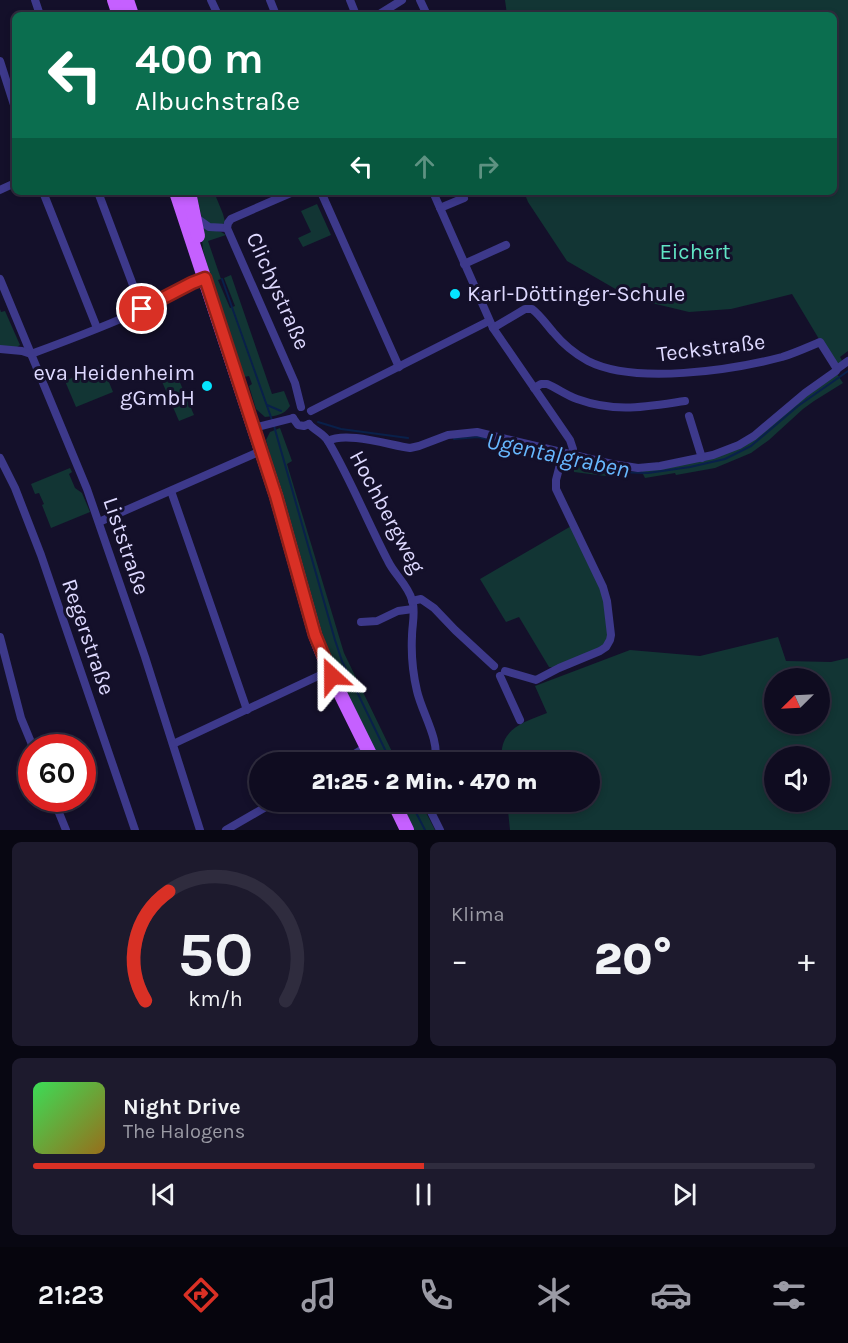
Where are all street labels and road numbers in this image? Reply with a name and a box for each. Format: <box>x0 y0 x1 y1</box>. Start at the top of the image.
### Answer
street label: Clichystraße <box>241 228 315 354</box>
street label: Teckstraße <box>655 328 767 368</box>
street label: Hochbergweg <box>344 446 431 578</box>
street label: Liststraße <box>97 494 155 598</box>
street label: Regerstraße <box>56 575 120 699</box>

